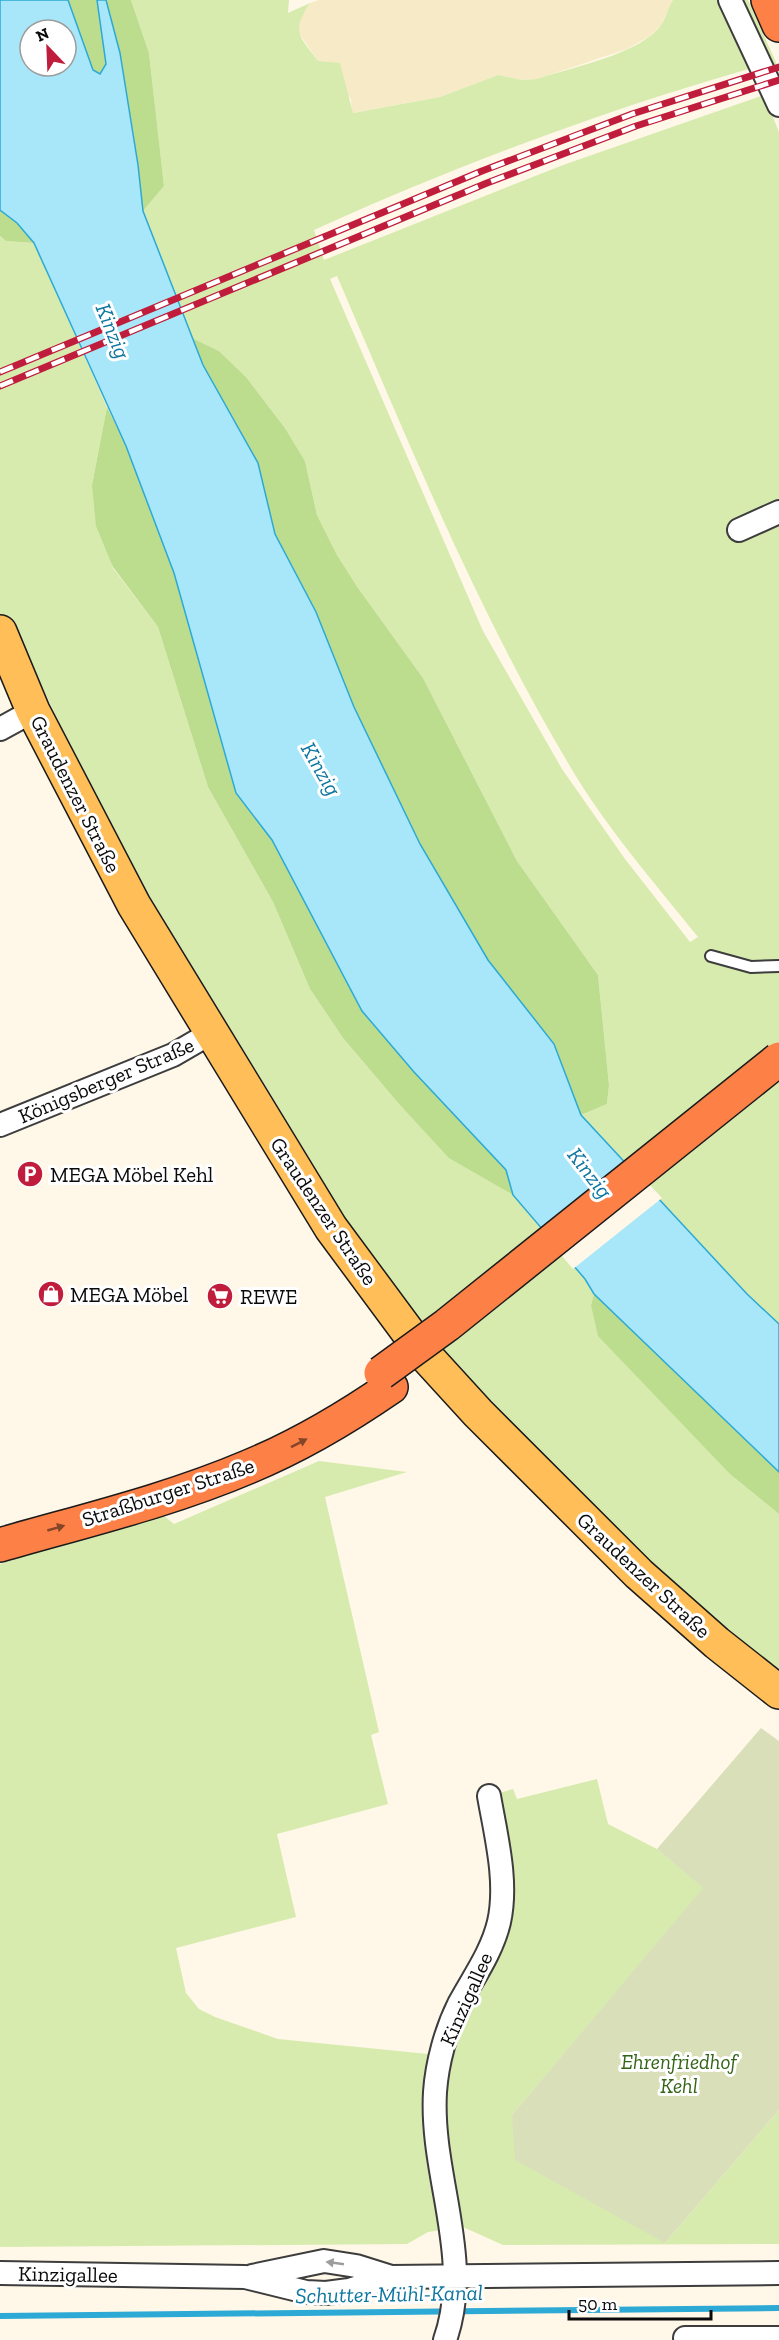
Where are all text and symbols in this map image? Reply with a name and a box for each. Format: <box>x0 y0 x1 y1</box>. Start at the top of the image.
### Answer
north arrow <box>18 18 78 78</box>
text: N <box>33 24 52 46</box>
water label: Kinzig <box>90 299 137 363</box>
street label: Graudenzer Straße <box>26 711 126 877</box>
water label: Kinzig <box>295 737 347 801</box>
street label: Königsberger Straße <box>14 1032 198 1128</box>
street label: Graudenzer Straße <box>265 1132 383 1290</box>
water label: Kinzig <box>562 1142 619 1205</box>
parking icon: MEGA Möbel Kehl <box>15 1159 45 1189</box>
place label: MEGA Möbel Kehl <box>50 1162 214 1187</box>
shop icon: MEGA Möbel <box>36 1279 66 1309</box>
supermarket icon: REWE <box>205 1281 235 1311</box>
place label: MEGA Möbel <box>70 1282 189 1307</box>
place label: REWE <box>240 1284 297 1309</box>
one-way arrow <box>290 1439 308 1449</box>
street label: Straßburger Straße <box>79 1452 257 1532</box>
street label: Graudenzer Straße <box>572 1507 716 1643</box>
one-way arrow <box>47 1523 65 1532</box>
street label: Kinzigallee <box>434 1948 498 2050</box>
park label: Ehrenfriedhof Kehl <box>621 2049 740 2098</box>
one-way arrow <box>325 2258 344 2267</box>
street label: Kinzigallee <box>18 2261 118 2287</box>
water label: Schutter-Mühl-Kanal <box>295 2279 483 2309</box>
scale bar <box>569 2283 712 2321</box>
text: 50 m <box>578 2293 618 2315</box>

